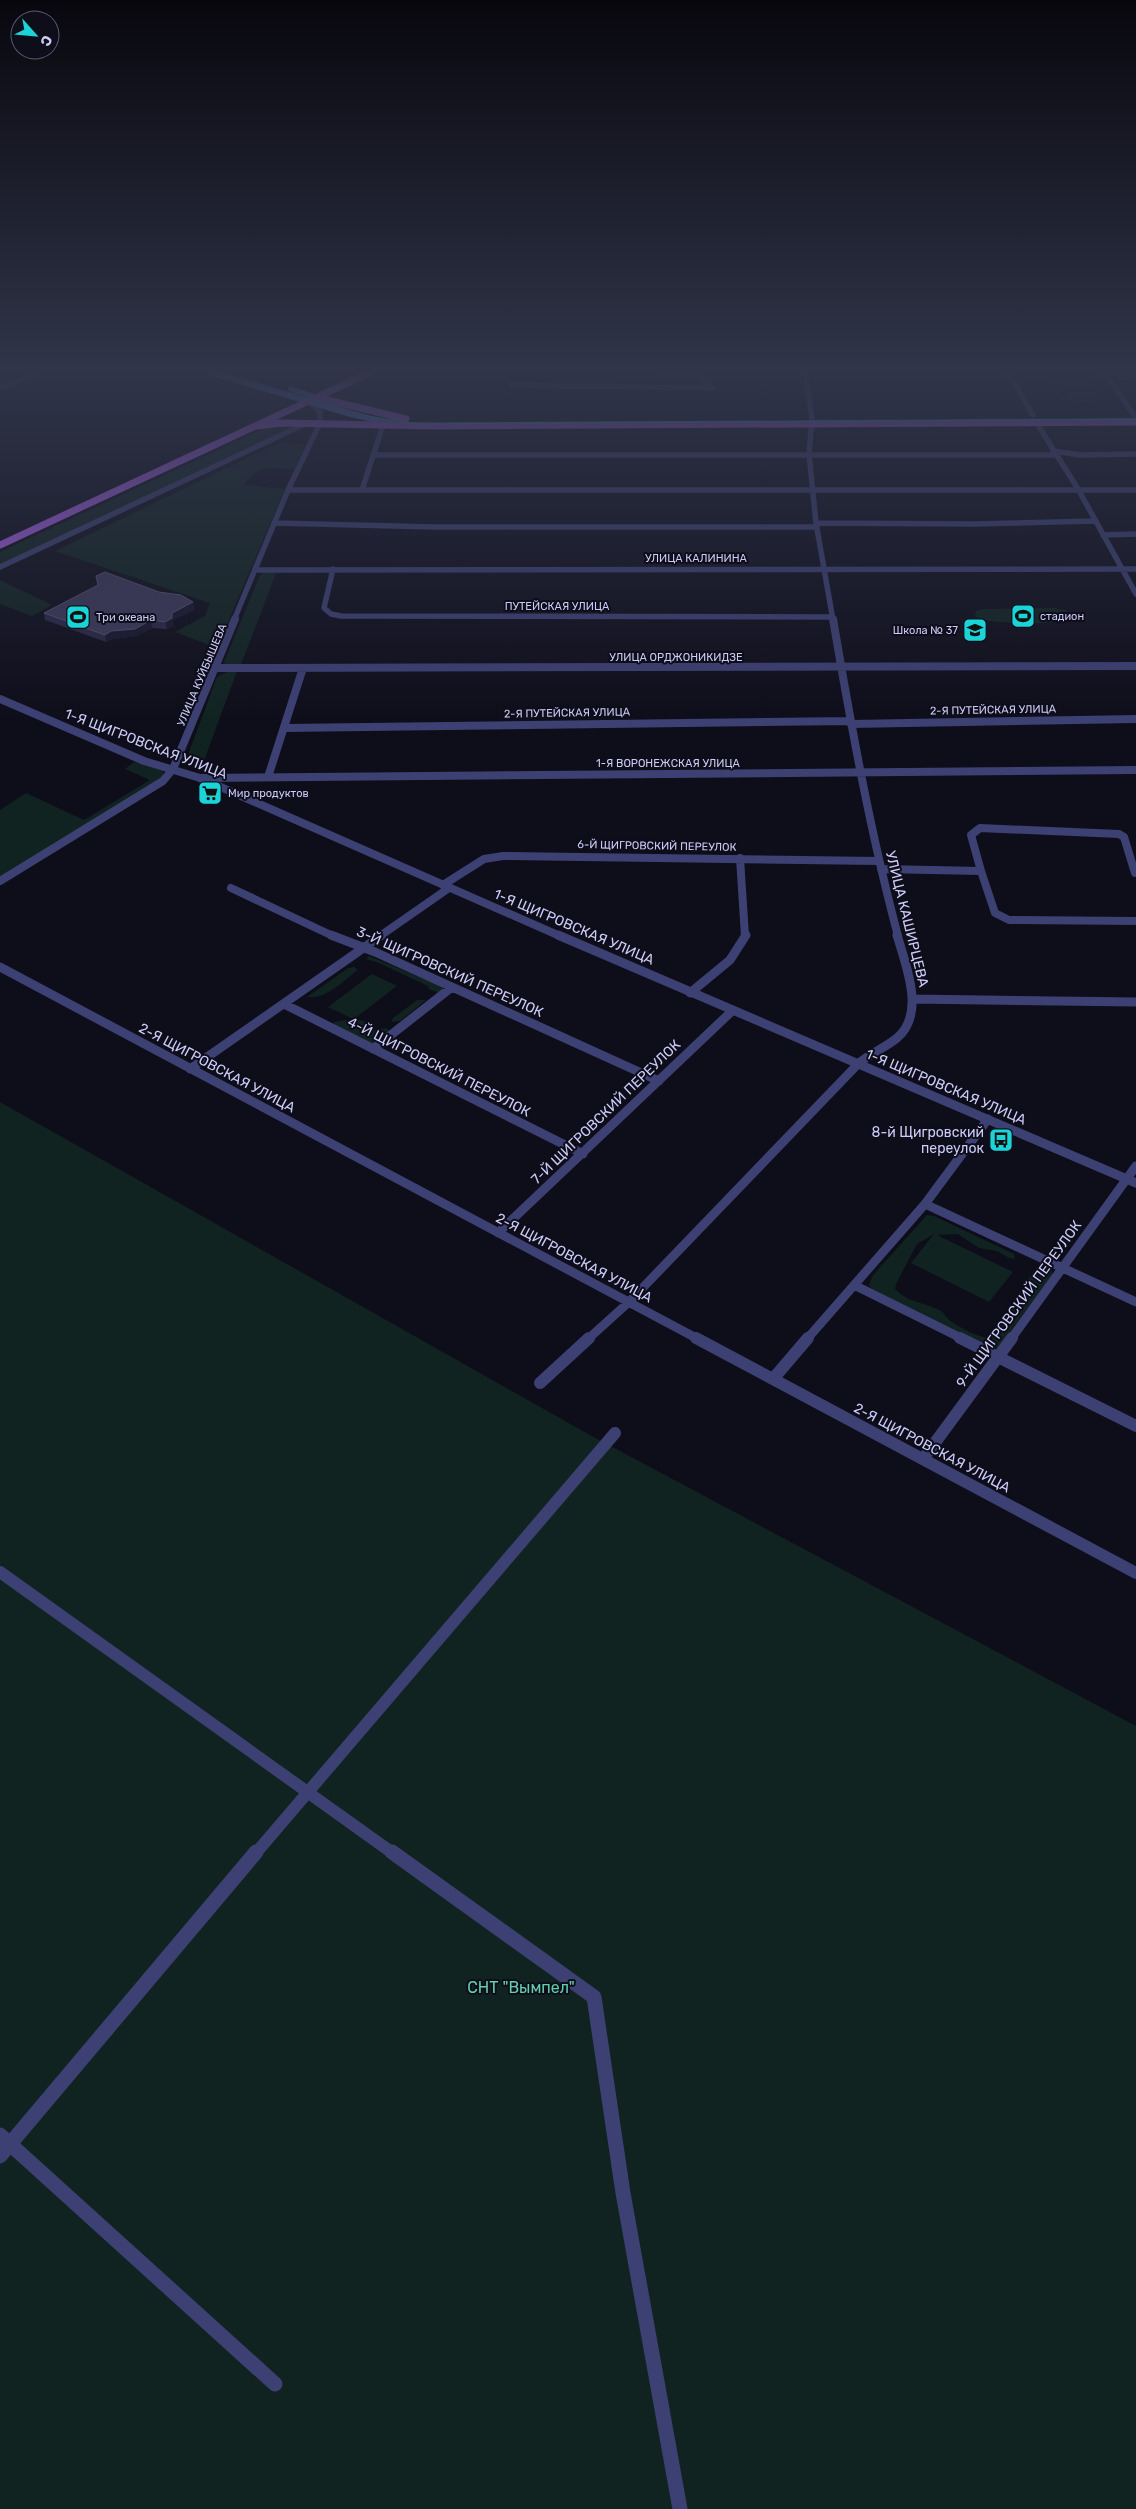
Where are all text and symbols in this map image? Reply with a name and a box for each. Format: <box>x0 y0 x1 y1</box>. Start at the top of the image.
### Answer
north arrow <box>10 10 60 60</box>
text: С <box>36 32 56 49</box>
street label: УЛИЦА КАЛИНИНА <box>645 552 748 565</box>
street label: ПУТЕЙСКАЯ УЛИЦА <box>505 600 610 613</box>
sports icon: стадион <box>1010 603 1036 629</box>
sports icon: Три океана <box>65 604 91 630</box>
place label: стадион <box>1040 610 1084 623</box>
place label: Три океана <box>96 611 155 624</box>
school or university icon: Школа № 37 <box>962 617 988 643</box>
street label: УЛИЦА КУЙБЫШЕВА <box>175 621 230 728</box>
place label: Школа № 37 <box>893 624 958 637</box>
street label: УЛИЦА ОРДЖОНИКИДЗЕ <box>609 651 743 664</box>
street label: 2-Я ПУТЕЙСКАЯ УЛИЦА <box>930 702 1057 718</box>
street label: 1-Я ЩИГРОВСКАЯ УЛИЦА <box>62 705 230 783</box>
street label: 2-Я ПУТЕЙСКАЯ УЛИЦА <box>504 705 631 721</box>
street label: 1-Я ВОРОНЕЖСКАЯ УЛИЦА <box>596 757 741 770</box>
supermarket icon: Мир продуктов <box>197 780 223 806</box>
place label: Мир продуктов <box>228 787 309 800</box>
street label: 6-Й ЩИГРОВСКИЙ ПЕРЕУЛОК <box>577 838 737 854</box>
street label: УЛИЦА КАШИРЦЕВА <box>882 849 932 989</box>
street label: 1-Я ЩИГРОВСКАЯ УЛИЦА <box>491 885 657 969</box>
street label: 3-Й ЩИГРОВСКИЙ ПЕРЕУЛОК <box>354 922 546 1021</box>
street label: 4-Й ЩИГРОВСКИЙ ПЕРЕУЛОК <box>345 1012 534 1121</box>
street label: 2-Я ЩИГРОВСКАЯ УЛИЦА <box>136 1020 299 1117</box>
street label: 7-Й ЩИГРОВСКИЙ ПЕРЕУЛОК <box>527 1035 684 1188</box>
street label: 1-Я ЩИГРОВСКАЯ УЛИЦА <box>863 1045 1029 1129</box>
place label: 8-й Щигровский переулок <box>872 1124 984 1157</box>
bus stop icon: 8-й Щигровский переулок <box>988 1127 1014 1153</box>
street label: 2-Я ЩИГРОВСКАЯ УЛИЦА <box>493 1210 656 1307</box>
street label: 9-Й ЩИГРОВСКИЙ ПЕРЕУЛОК <box>952 1217 1085 1391</box>
street label: 2-Я ЩИГРОВСКАЯ УЛИЦА <box>851 1400 1014 1497</box>
park label: СНТ "Вымпел" <box>467 1978 575 1997</box>

